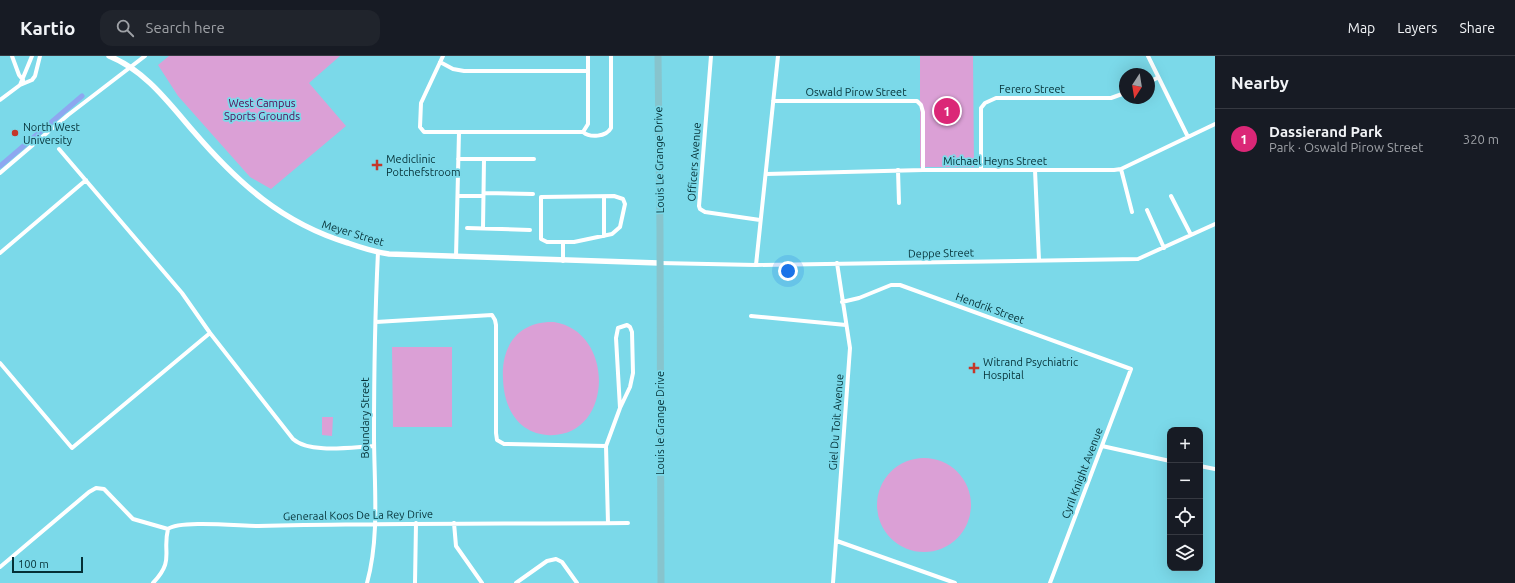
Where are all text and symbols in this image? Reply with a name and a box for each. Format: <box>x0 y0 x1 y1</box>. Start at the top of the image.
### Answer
search box <box>100 10 380 46</box>
text: Kartio <box>20 17 76 39</box>
icon: search <box>114 17 136 39</box>
text: Search here <box>146 19 225 36</box>
text: Map <box>1348 20 1375 36</box>
text: Layers <box>1397 20 1437 36</box>
text: Share <box>1459 20 1495 36</box>
north arrow <box>1119 68 1155 104</box>
text: Nearby <box>1231 73 1289 92</box>
street label: Ferero Street <box>999 83 1066 95</box>
street label: Oswald Pirow Street <box>806 86 907 98</box>
pin: 1 <box>934 96 960 126</box>
park label: West Campus Sports Grounds <box>224 97 300 122</box>
street label: Louis Le Grange Drive <box>652 107 666 213</box>
place label: North West University <box>23 121 80 146</box>
street label: Officers Avenue <box>685 122 703 202</box>
text: Dassierand Park <box>1269 123 1383 140</box>
marker: North West University <box>10 128 20 138</box>
text: 1 <box>1240 132 1248 146</box>
text: 320 m <box>1463 132 1499 146</box>
text: Park · Oswald Pirow Street <box>1269 140 1423 154</box>
place label: Mediclinic Potchefstroom <box>386 153 460 178</box>
street label: Michael Heyns Street <box>943 155 1048 167</box>
marker: Mediclinic Potchefstroom <box>371 159 383 171</box>
street label: Meyer Street <box>320 218 386 248</box>
street label: Deppe Street <box>908 246 975 260</box>
your location <box>778 261 798 281</box>
street label: Hendrik Street <box>954 290 1027 326</box>
place label: Witrand Psychiatric Hospital <box>983 356 1078 381</box>
marker: Witrand Psychiatric Hospital <box>968 362 980 374</box>
street label: Louis le Grange Drive <box>654 371 666 475</box>
street label: Giel Du Toit Avenue <box>827 373 845 471</box>
street label: Boundary Street <box>359 377 371 459</box>
street label: Cyril Knight Avenue <box>1059 426 1105 520</box>
map controls <box>1167 427 1203 571</box>
button: + <box>1167 427 1203 463</box>
button: − <box>1167 463 1203 499</box>
button: locate <box>1167 499 1203 535</box>
street label: Generaal Koos De La Rey Drive <box>283 508 433 522</box>
button: layers <box>1167 535 1203 571</box>
scale bar <box>12 555 83 574</box>
text: 100 m <box>18 558 49 570</box>

